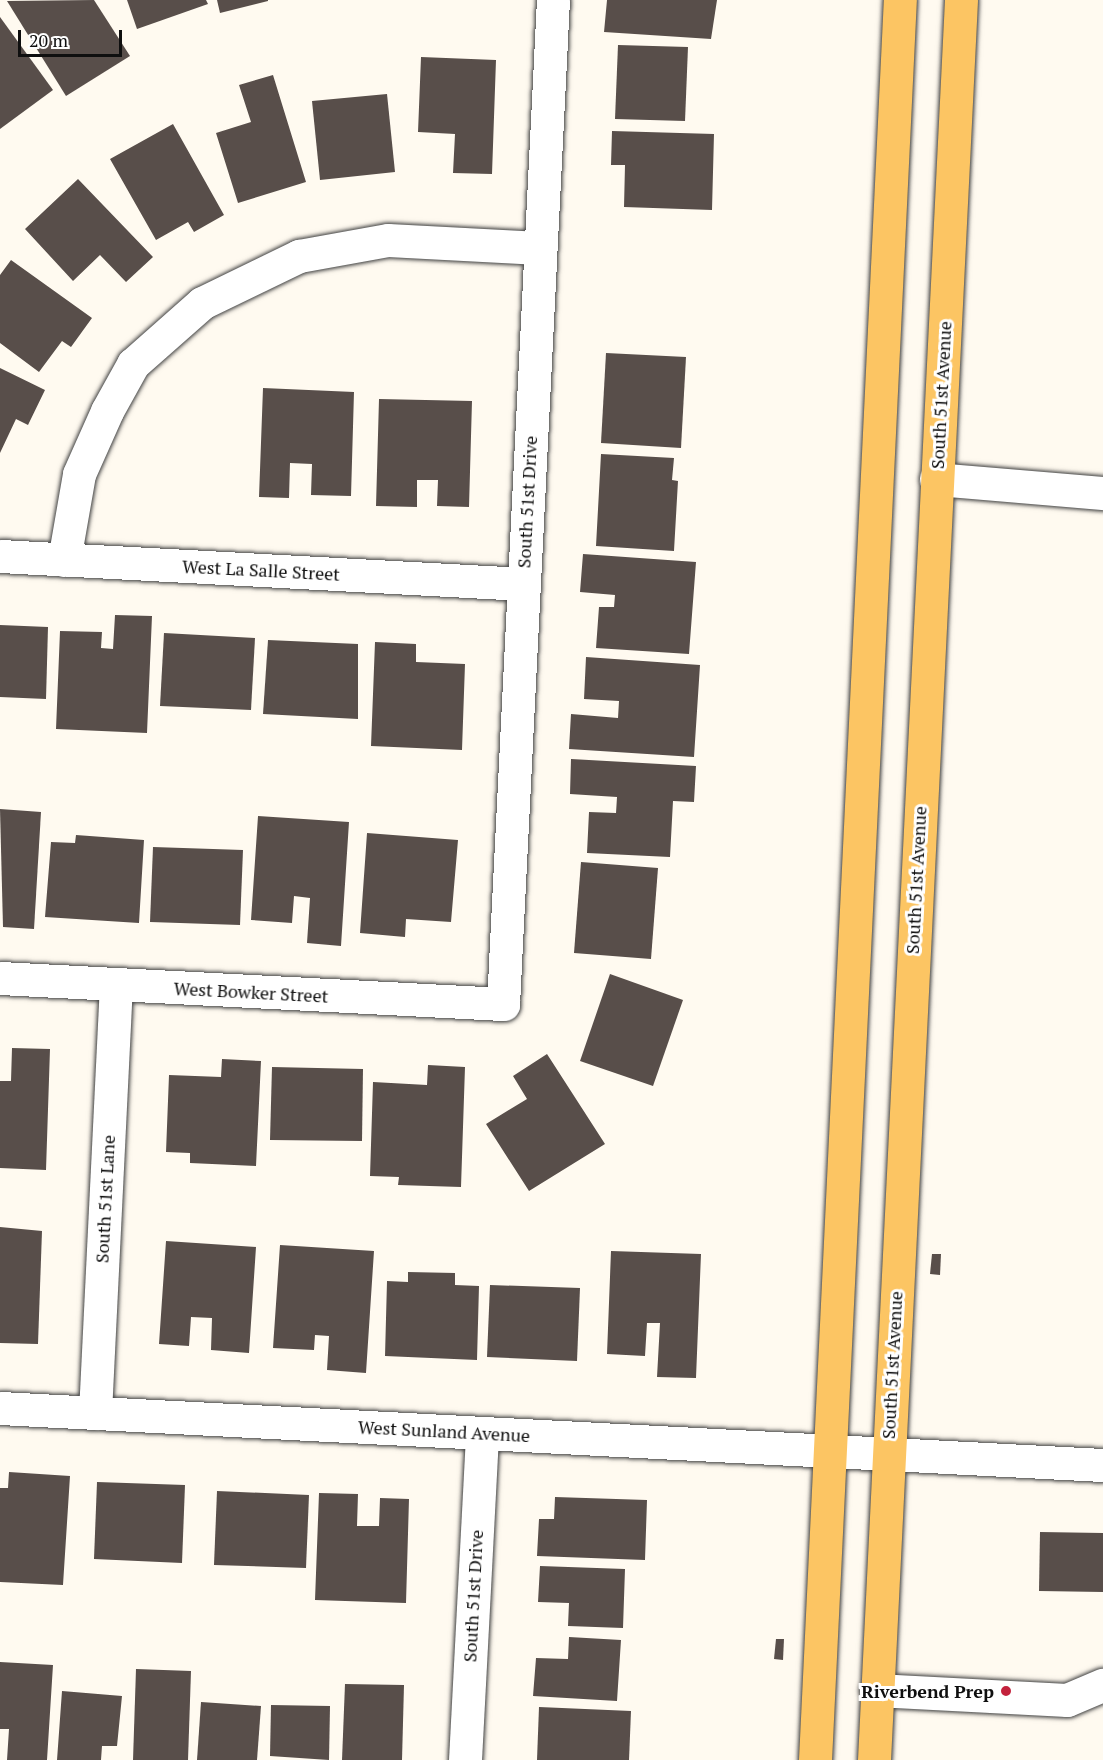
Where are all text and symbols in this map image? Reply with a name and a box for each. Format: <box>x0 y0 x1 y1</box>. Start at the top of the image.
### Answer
scale bar <box>21 18 124 56</box>
text: 20 m <box>29 28 68 52</box>
street label: South 51st Avenue <box>926 320 956 470</box>
street label: South 51st Drive <box>513 435 541 569</box>
street label: West La Salle Street <box>182 555 340 585</box>
street label: South 51st Avenue <box>901 805 931 955</box>
street label: West Bowker Street <box>173 977 329 1007</box>
street label: South 51st Lane <box>91 1134 119 1264</box>
street label: South 51st Avenue <box>877 1290 907 1440</box>
street label: West Sunland Avenue <box>357 1416 531 1446</box>
street label: South 51st Drive <box>459 1529 487 1663</box>
place label: Riverbend Prep <box>861 1680 994 1702</box>
marker: Riverbend Prep <box>999 1684 1013 1698</box>

